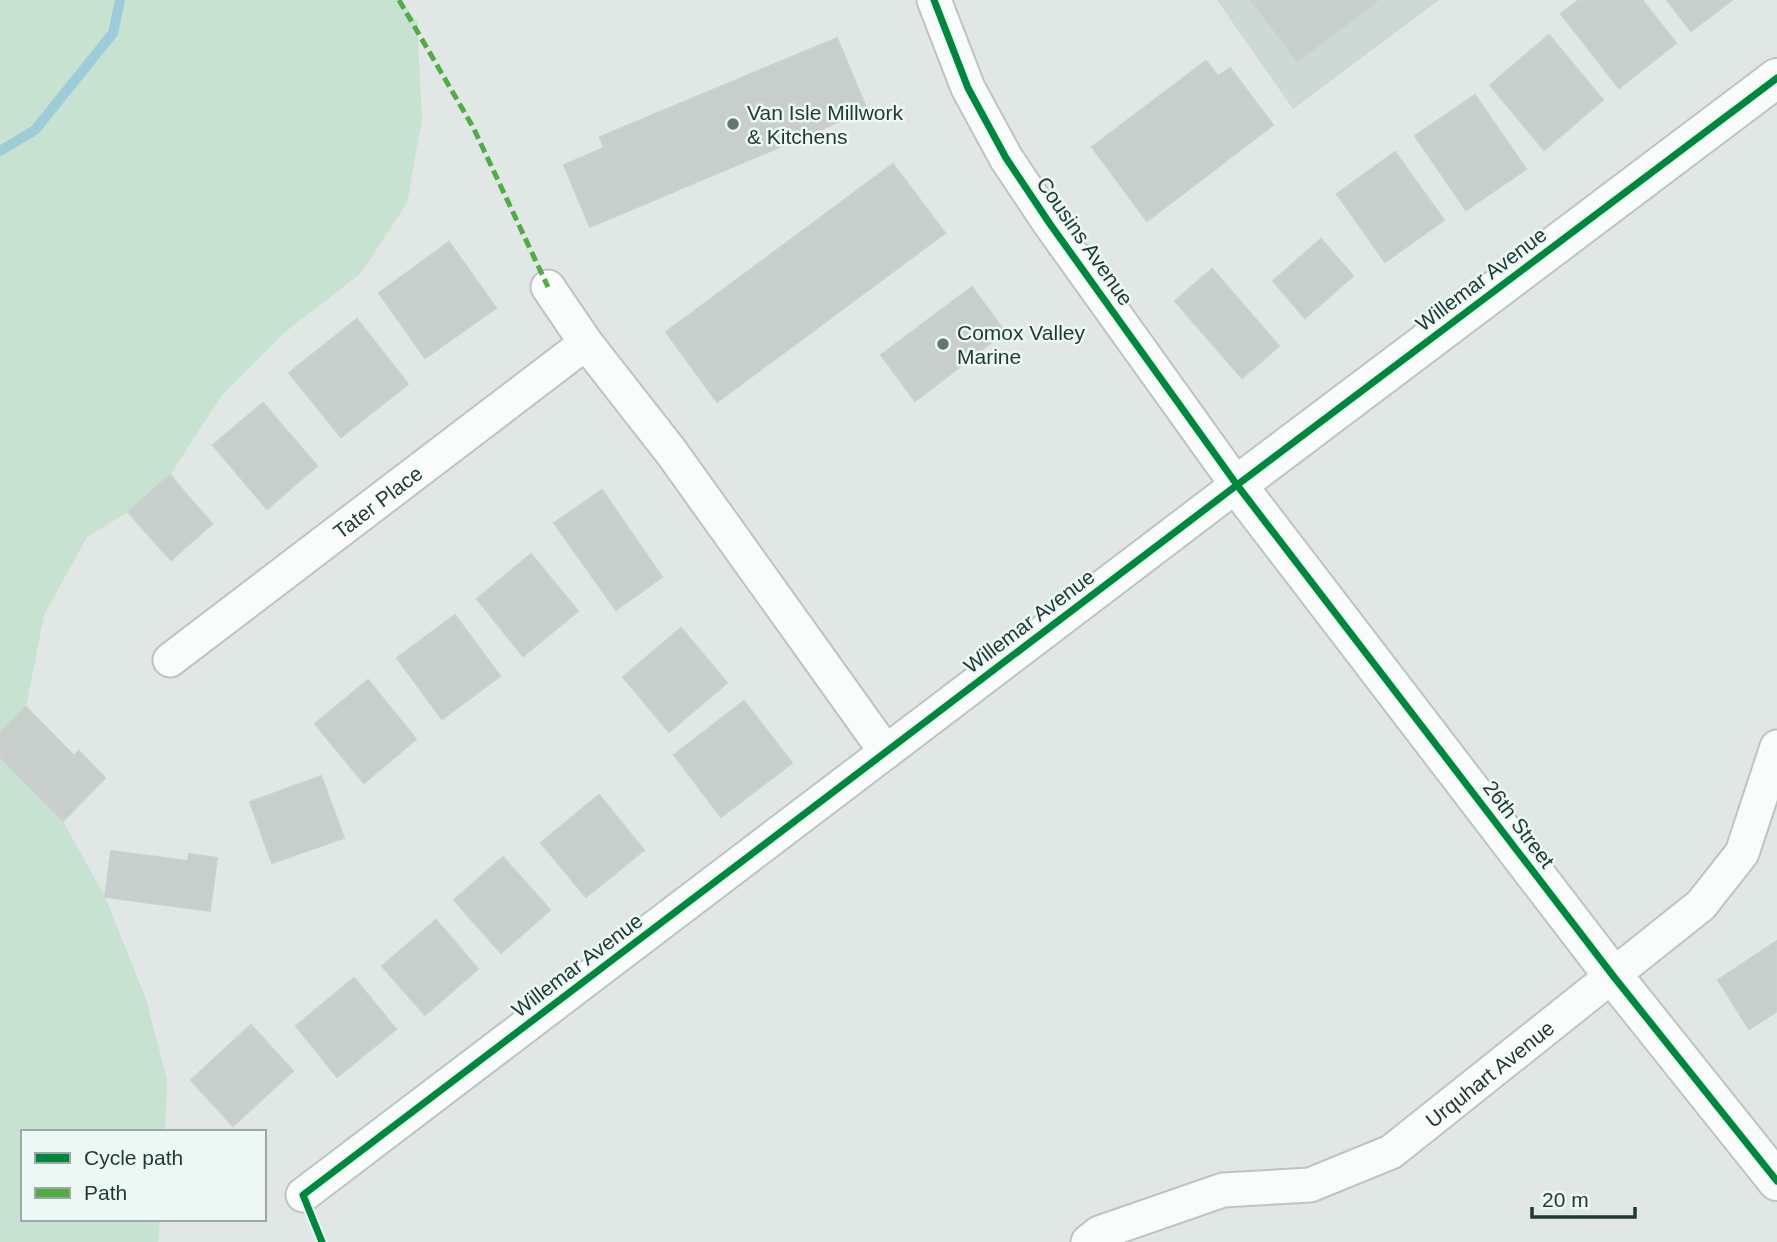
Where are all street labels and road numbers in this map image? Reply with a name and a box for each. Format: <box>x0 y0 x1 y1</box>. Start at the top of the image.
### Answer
street label: Cousins Avenue <box>1032 172 1138 310</box>
street label: Willemar Avenue <box>1411 223 1551 335</box>
street label: Tater Place <box>329 461 426 543</box>
street label: Willemar Avenue <box>959 565 1099 677</box>
street label: 26th Street <box>1479 776 1559 872</box>
street label: Willemar Avenue <box>507 909 647 1021</box>
street label: Urquhart Avenue <box>1421 1016 1558 1132</box>

